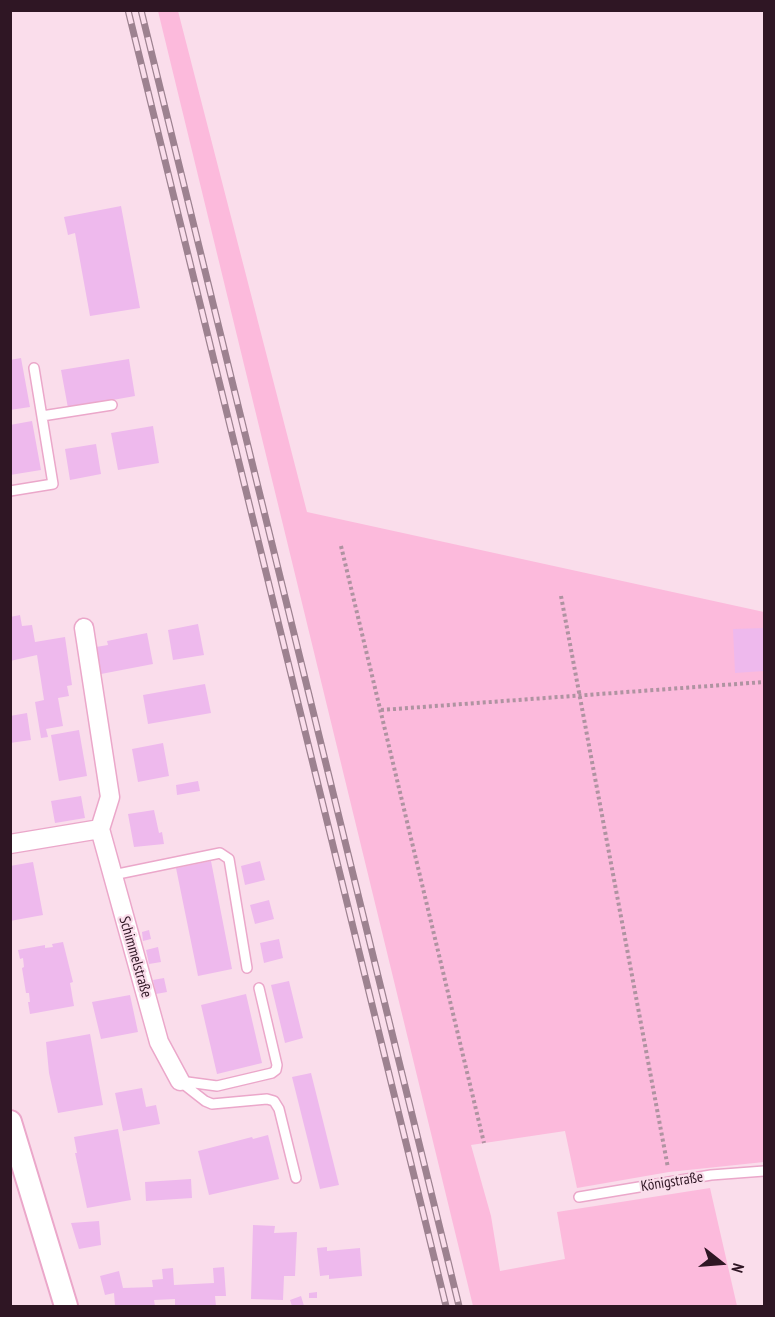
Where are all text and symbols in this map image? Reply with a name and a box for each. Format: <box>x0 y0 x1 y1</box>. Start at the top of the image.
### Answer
street label: Schimmelstraße <box>115 914 155 1000</box>
street label: Königstraße <box>640 1168 704 1196</box>
north arrow <box>691 1233 751 1293</box>
text: N <box>727 1261 749 1275</box>

